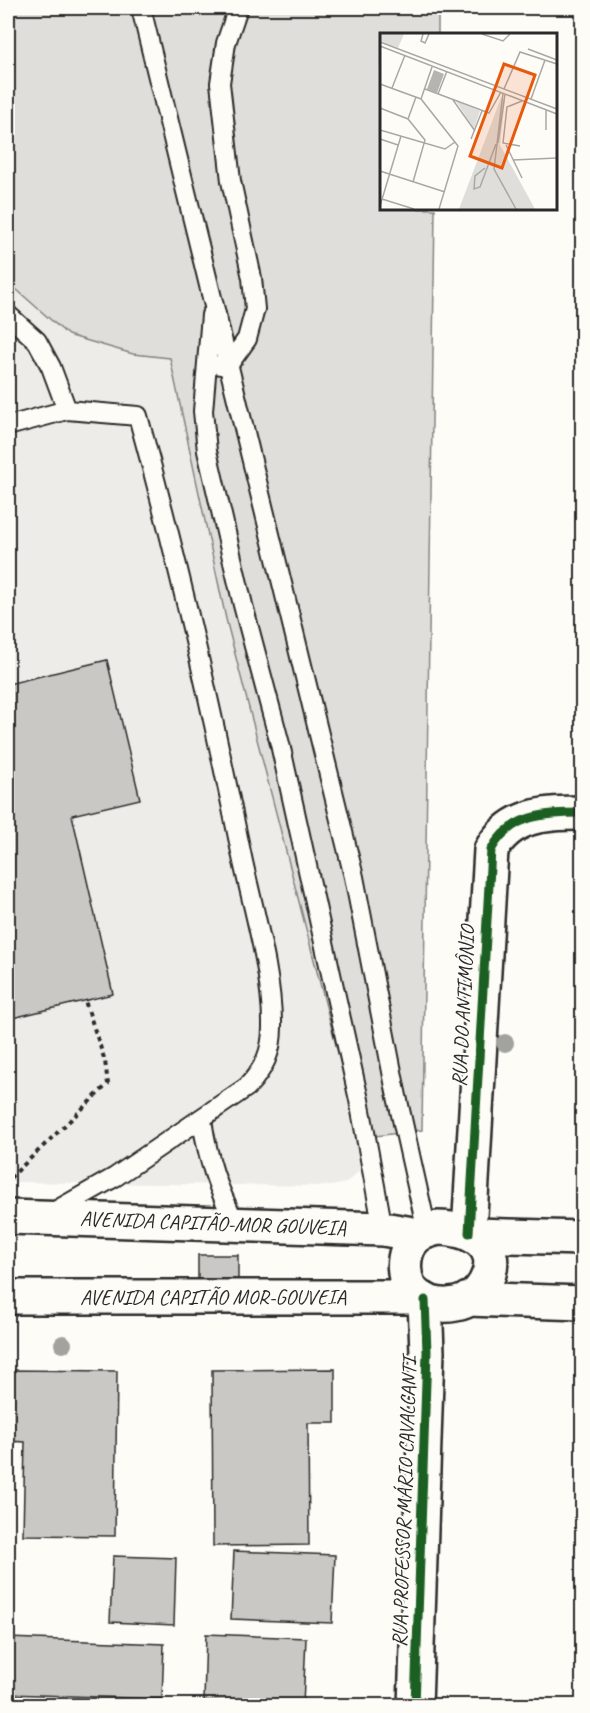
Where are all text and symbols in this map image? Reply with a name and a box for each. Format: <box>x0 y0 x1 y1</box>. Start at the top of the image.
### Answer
inset map <box>380 33 557 210</box>
street label: RUA DO ANTIMÔNIO <box>446 922 480 1087</box>
street label: AVENIDA CAPITÃO-MOR GOUVEIA <box>80 1205 347 1241</box>
street label: AVENIDA CAPITÃO MOR-GOUVEIA <box>80 1284 346 1310</box>
street label: RUA PROFESSOR MÁRIO CAVALCANTI <box>386 1352 422 1648</box>

